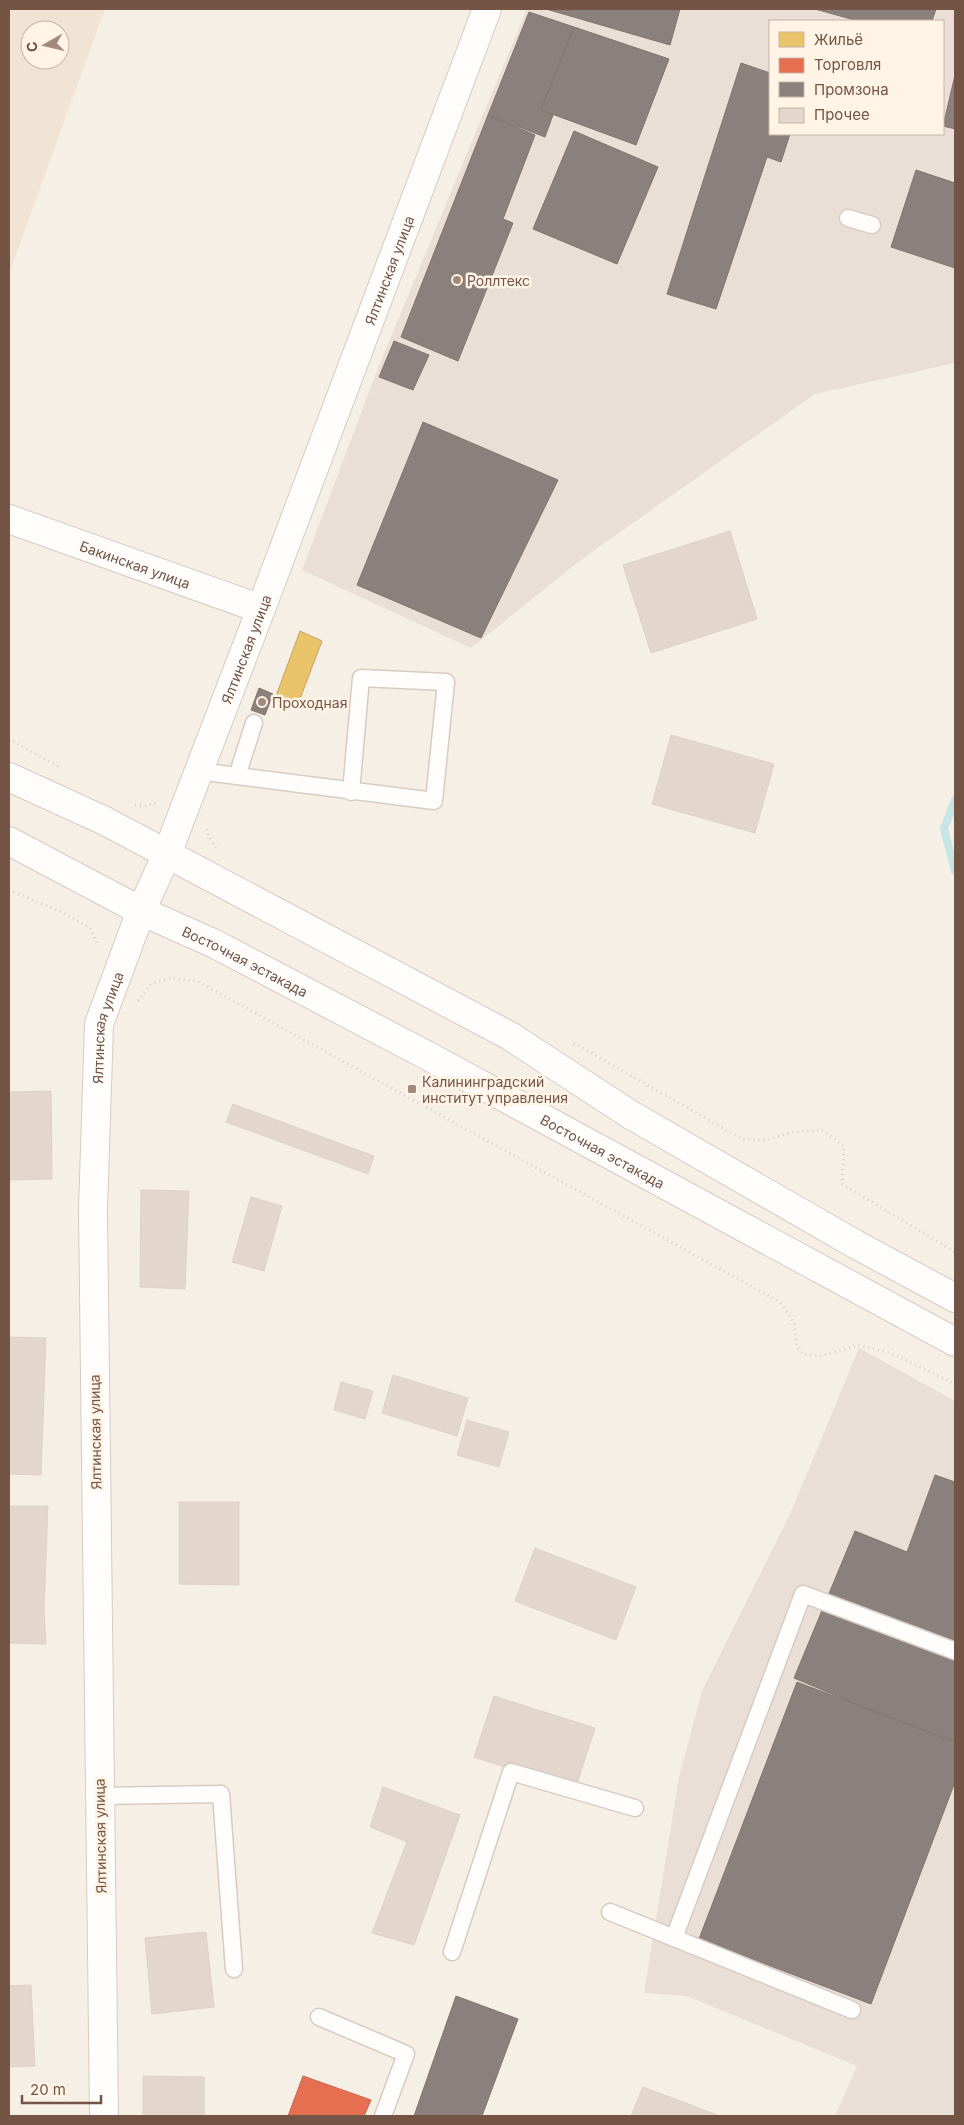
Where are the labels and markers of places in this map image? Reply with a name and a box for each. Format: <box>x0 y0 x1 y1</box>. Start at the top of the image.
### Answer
place label: Роллтекс <box>467 272 530 289</box>
marker: Роллтекс <box>451 274 463 286</box>
place label: Проходная <box>272 694 347 711</box>
marker: Проходная <box>256 696 268 708</box>
place label: Калининградский институт управления <box>422 1073 568 1106</box>
marker: Калининградский институт управления <box>406 1083 418 1095</box>

